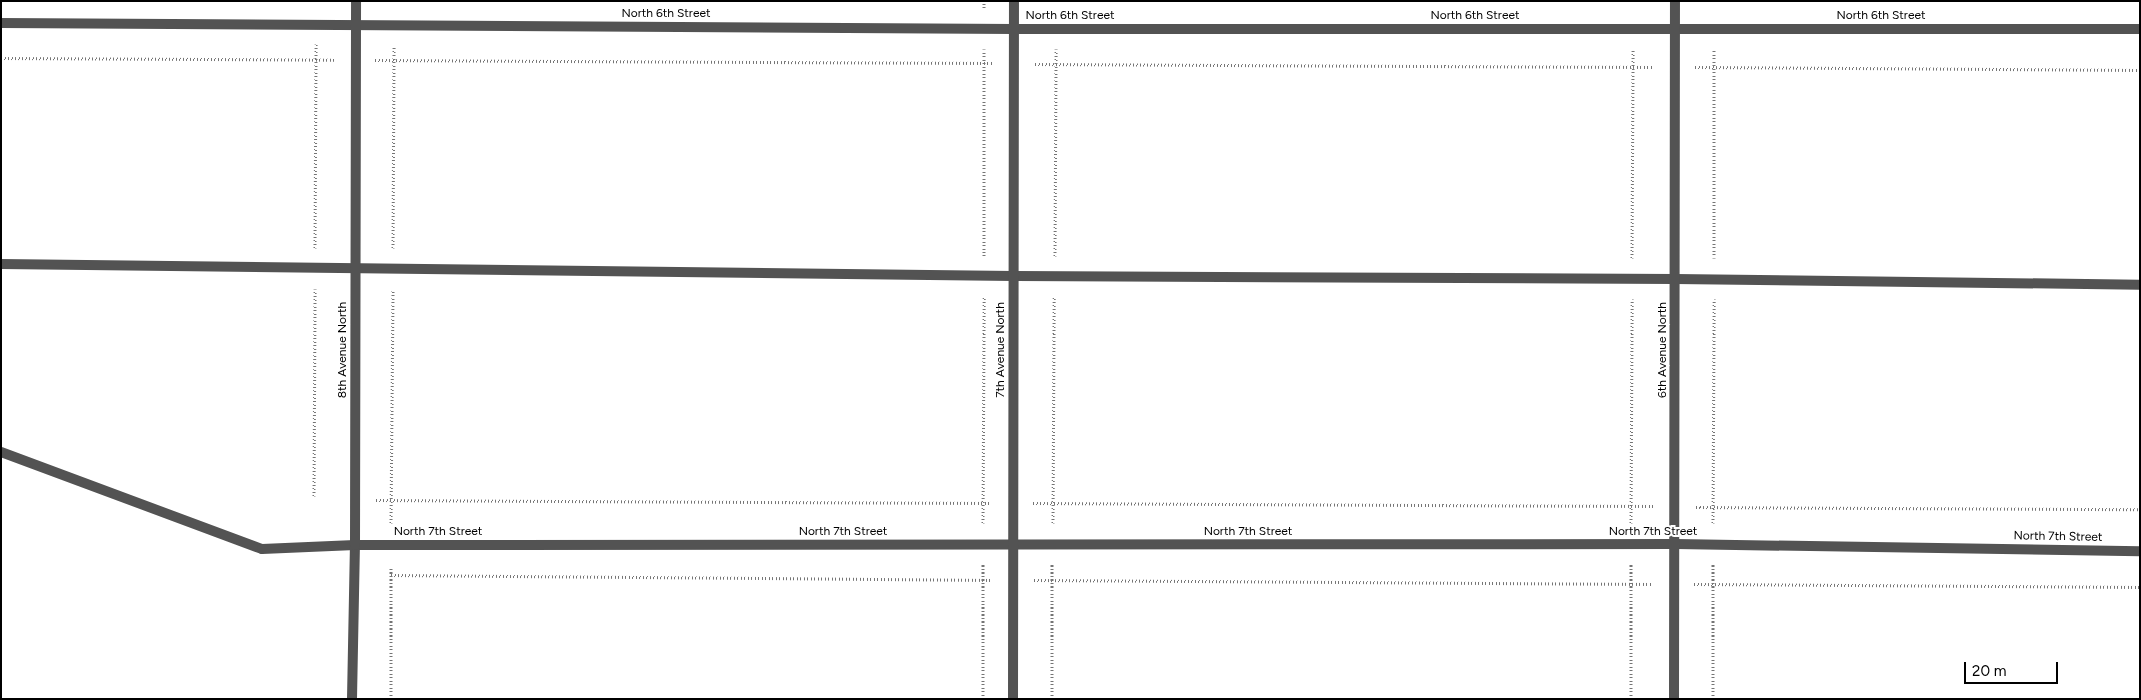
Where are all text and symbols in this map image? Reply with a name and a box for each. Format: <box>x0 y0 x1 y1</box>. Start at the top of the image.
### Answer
street label: North 6th Street <box>621 7 711 21</box>
street label: North 6th Street <box>1025 9 1115 23</box>
street label: North 6th Street <box>1430 9 1520 23</box>
street label: North 6th Street <box>1836 9 1926 23</box>
street label: 8th Avenue North <box>336 302 350 398</box>
street label: 7th Avenue North <box>994 302 1008 398</box>
street label: 6th Avenue North <box>1656 302 1670 398</box>
street label: North 7th Street <box>394 525 482 539</box>
street label: North 7th Street <box>799 525 887 539</box>
street label: North 7th Street <box>1204 525 1292 539</box>
street label: North 7th Street <box>1609 525 1697 539</box>
street label: North 7th Street <box>2014 529 2102 545</box>
scale bar <box>1966 652 2060 684</box>
text: 20 m <box>1972 662 2006 680</box>

